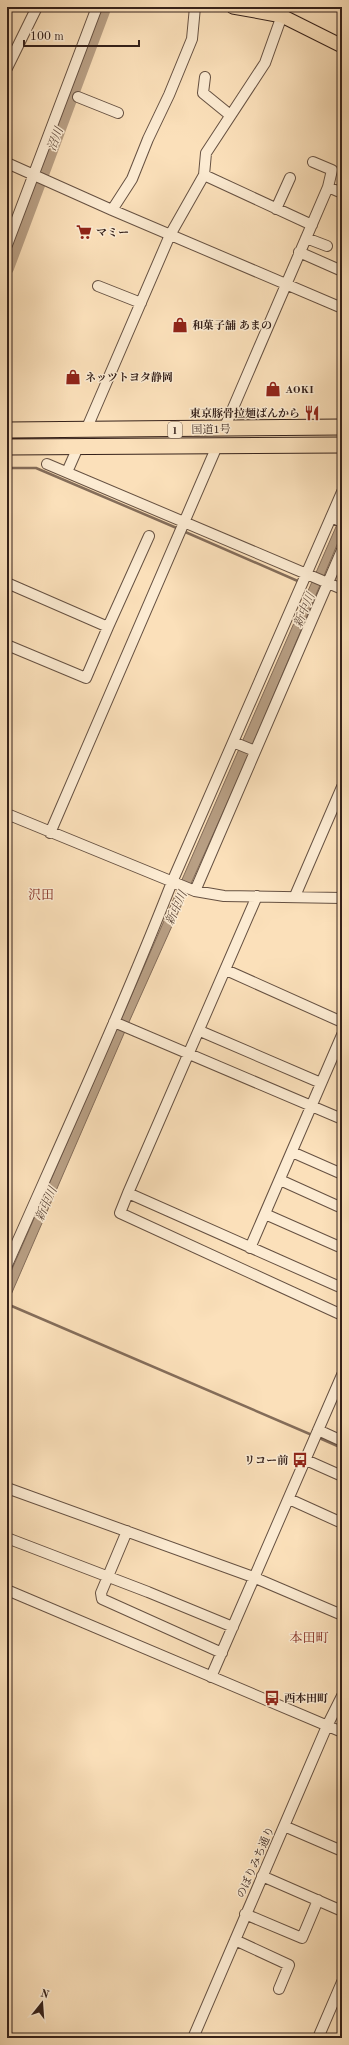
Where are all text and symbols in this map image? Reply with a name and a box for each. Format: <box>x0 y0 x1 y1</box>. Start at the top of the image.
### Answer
scale bar <box>24 22 139 48</box>
text: 100 m <box>30 31 64 43</box>
water label: 沼川 <box>45 124 67 153</box>
supermarket icon: マミー <box>75 223 93 241</box>
place label: マミー <box>96 227 129 239</box>
shop icon: 和菓子舗 あまの <box>171 316 189 334</box>
place label: 和菓子舗 あまの <box>192 319 272 332</box>
shop icon: ネッツトヨタ静岡 <box>64 368 82 386</box>
place label: ネッツトヨタ静岡 <box>85 371 173 384</box>
shop icon: AOKI <box>264 380 282 398</box>
place label: AOKI <box>285 385 314 396</box>
restaurant icon: 東京豚骨拉麺ばんから <box>303 404 321 422</box>
place label: 東京豚骨拉麺ばんから <box>190 407 300 420</box>
road number: 1 <box>168 422 182 438</box>
street label: 国道1号 <box>191 423 231 436</box>
water label: 新中川 <box>291 589 318 629</box>
water label: 新中川 <box>162 887 191 927</box>
district label: 沢田 <box>28 888 54 902</box>
water label: 新中川 <box>32 1183 61 1223</box>
bus stop icon: リコー前 <box>291 1451 309 1469</box>
place label: リコー前 <box>244 1454 289 1467</box>
district label: 本田町 <box>289 1631 329 1645</box>
bus stop icon: 西本田町 <box>263 1689 281 1707</box>
place label: 西本田町 <box>284 1692 328 1705</box>
street label: のぼりみち通り <box>234 1824 277 1900</box>
north arrow <box>22 1983 62 2023</box>
text: N <box>39 1988 51 2002</box>

